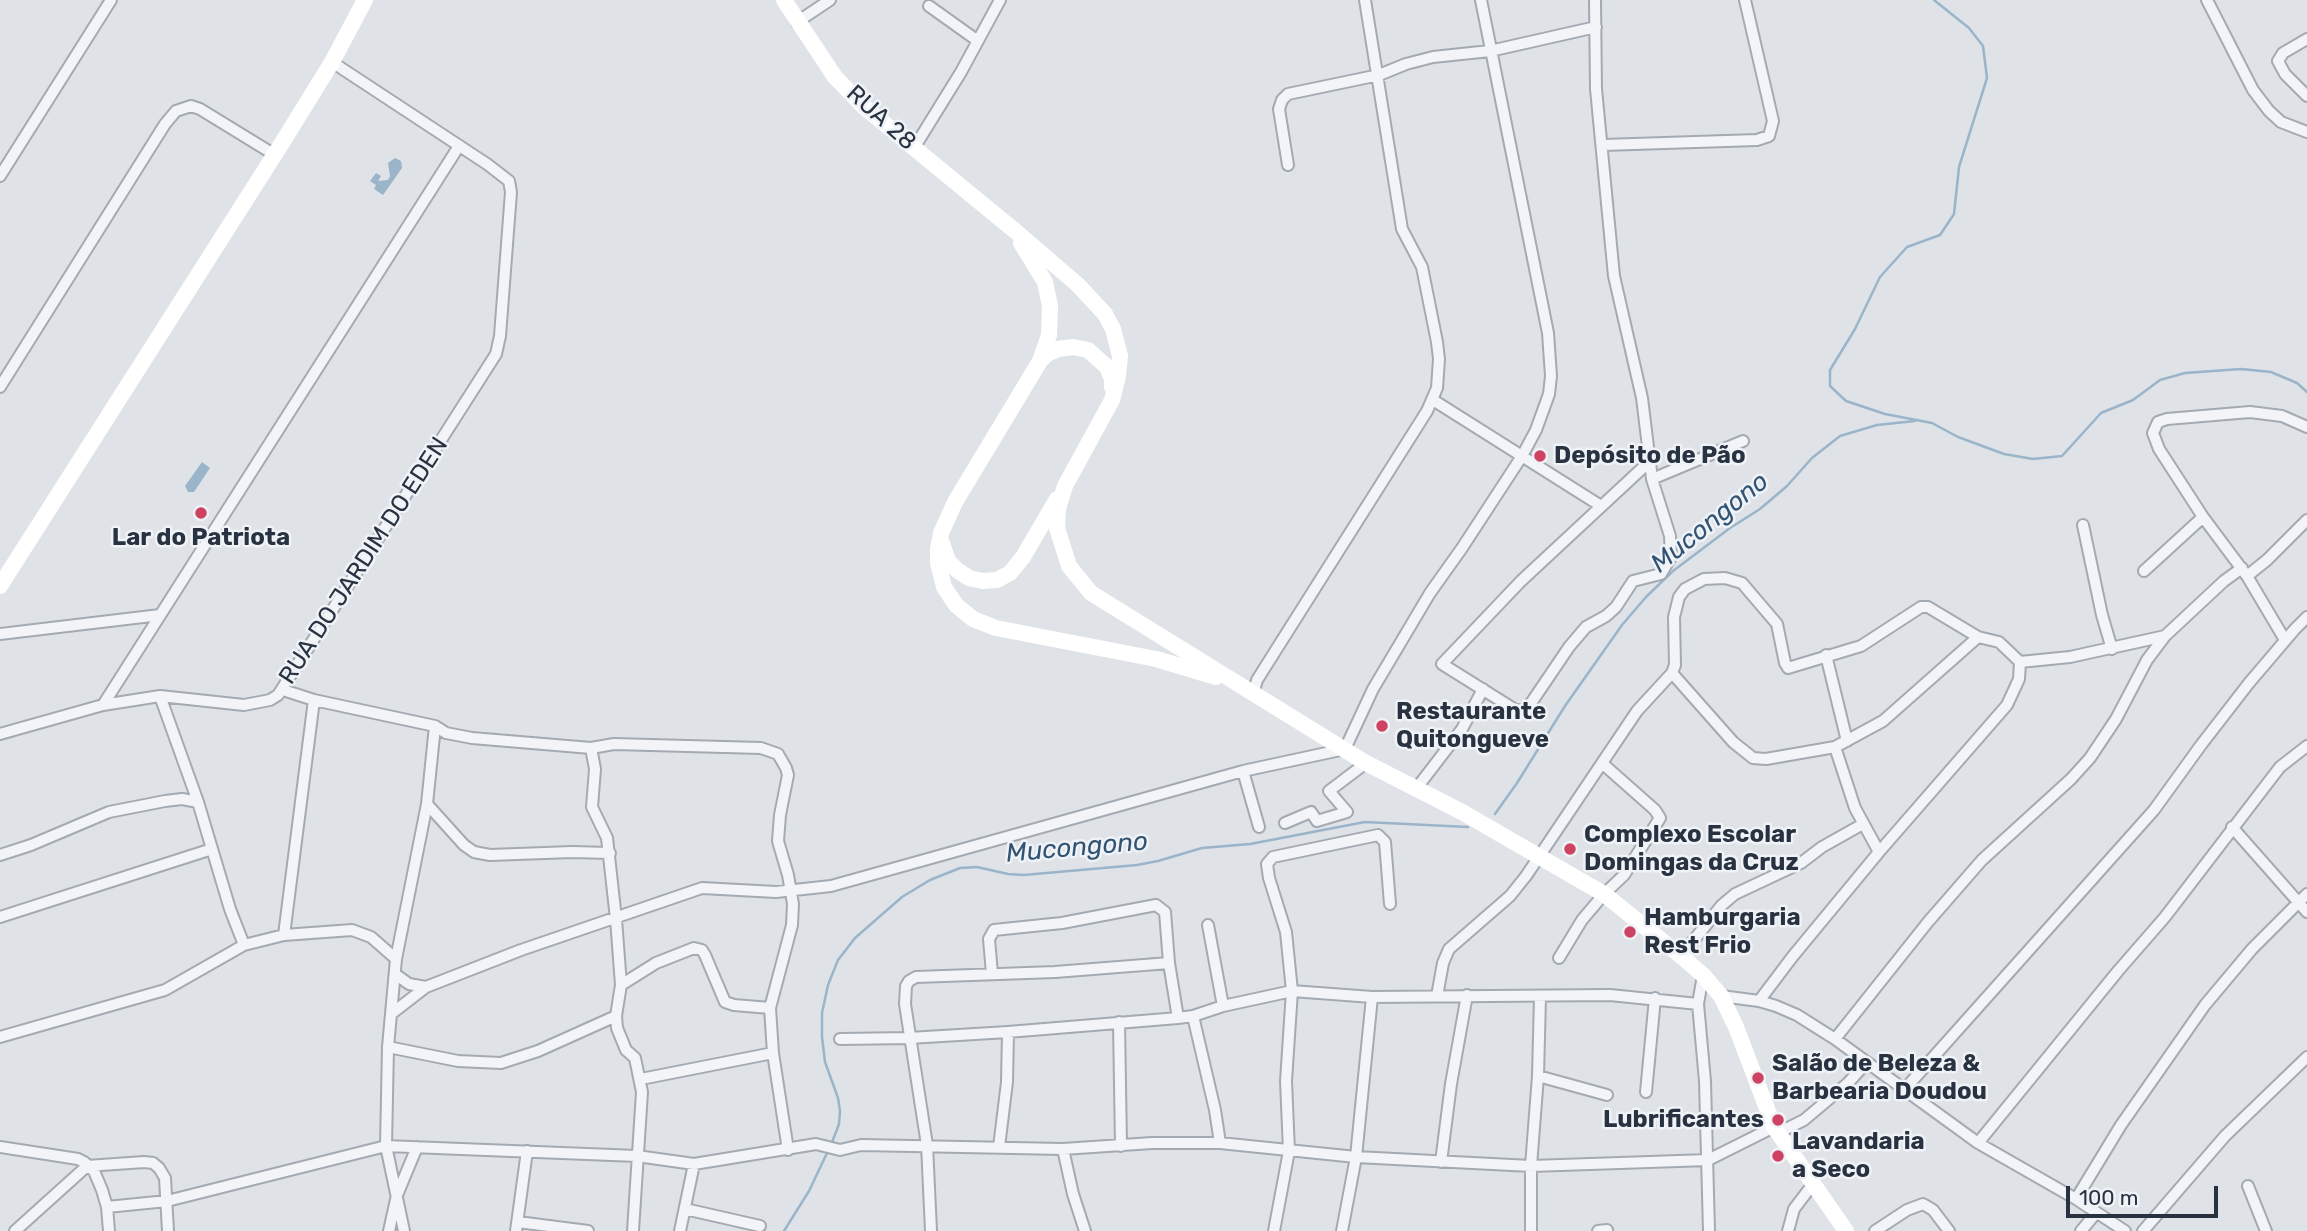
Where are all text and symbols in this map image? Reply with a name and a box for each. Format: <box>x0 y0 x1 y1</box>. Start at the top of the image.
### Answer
street label: RUA 28 <box>840 79 922 157</box>
street label: RUA DO JARDIM DO EDEN <box>273 432 455 690</box>
place label: Depósito de Pão <box>1554 442 1746 470</box>
marker: Depósito de Pão <box>1532 448 1548 464</box>
water label: Mucongono <box>1645 466 1775 580</box>
marker: Lar do Patriota <box>193 505 209 521</box>
place label: Lar do Patriota <box>112 524 290 552</box>
place label: Restaurante Quitongueve <box>1396 698 1549 754</box>
marker: Restaurante Quitongueve <box>1374 718 1390 734</box>
place label: Complexo Escolar Domingas da Cruz <box>1584 821 1799 877</box>
water label: Mucongono <box>1005 826 1149 870</box>
marker: Complexo Escolar Domingas da Cruz <box>1562 841 1578 857</box>
place label: Hamburgaria Rest Frio <box>1644 904 1801 960</box>
marker: Hamburgaria Rest Frio <box>1622 924 1638 940</box>
place label: Salão de Beleza & Barbearia Doudou <box>1772 1050 1987 1106</box>
marker: Salão de Beleza & Barbearia Doudou <box>1750 1070 1766 1086</box>
place label: Lubrificantes <box>1603 1106 1764 1134</box>
marker: Lubrificantes <box>1770 1112 1786 1128</box>
place label: Lavandaria a Seco <box>1792 1128 1925 1184</box>
marker: Lavandaria a Seco <box>1770 1148 1786 1164</box>
scale bar <box>2069 1172 2221 1216</box>
text: 100 m <box>2079 1185 2138 1210</box>

